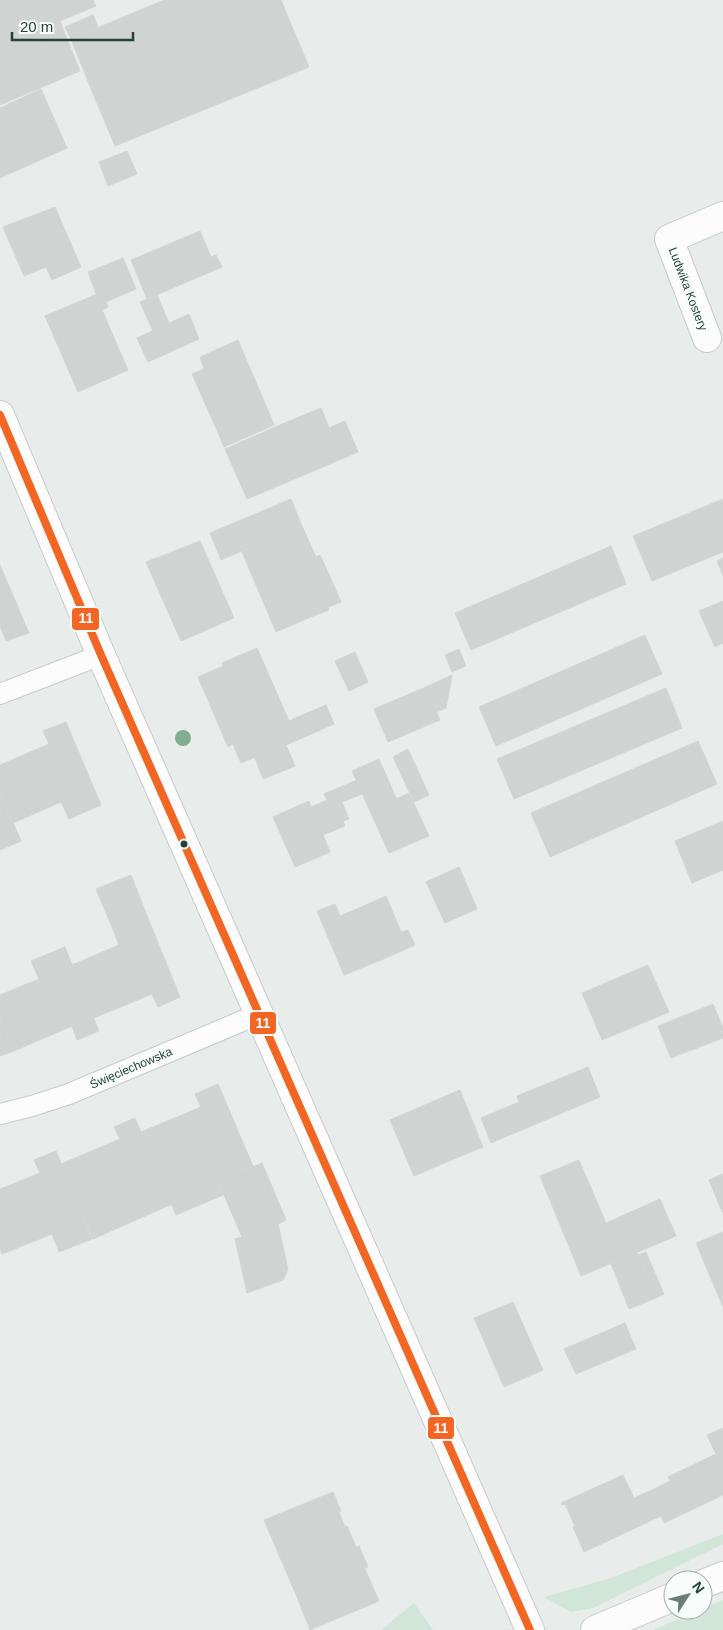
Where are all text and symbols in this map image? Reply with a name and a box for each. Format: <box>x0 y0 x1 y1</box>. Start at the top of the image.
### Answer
scale bar <box>12 10 134 42</box>
text: 20 m <box>20 18 53 35</box>
street label: Ludwika Kostery <box>666 245 710 333</box>
line badge: 11 <box>71 607 100 631</box>
text: 11 <box>79 610 94 626</box>
unlabelled marker <box>179 839 189 849</box>
line badge: 11 <box>249 1011 277 1035</box>
text: 11 <box>256 1015 271 1031</box>
street label: Święciechowska <box>87 1043 175 1092</box>
line badge: 11 <box>427 1416 455 1440</box>
text: 11 <box>434 1420 449 1436</box>
north arrow <box>663 1570 713 1620</box>
text: N <box>689 1579 708 1596</box>

